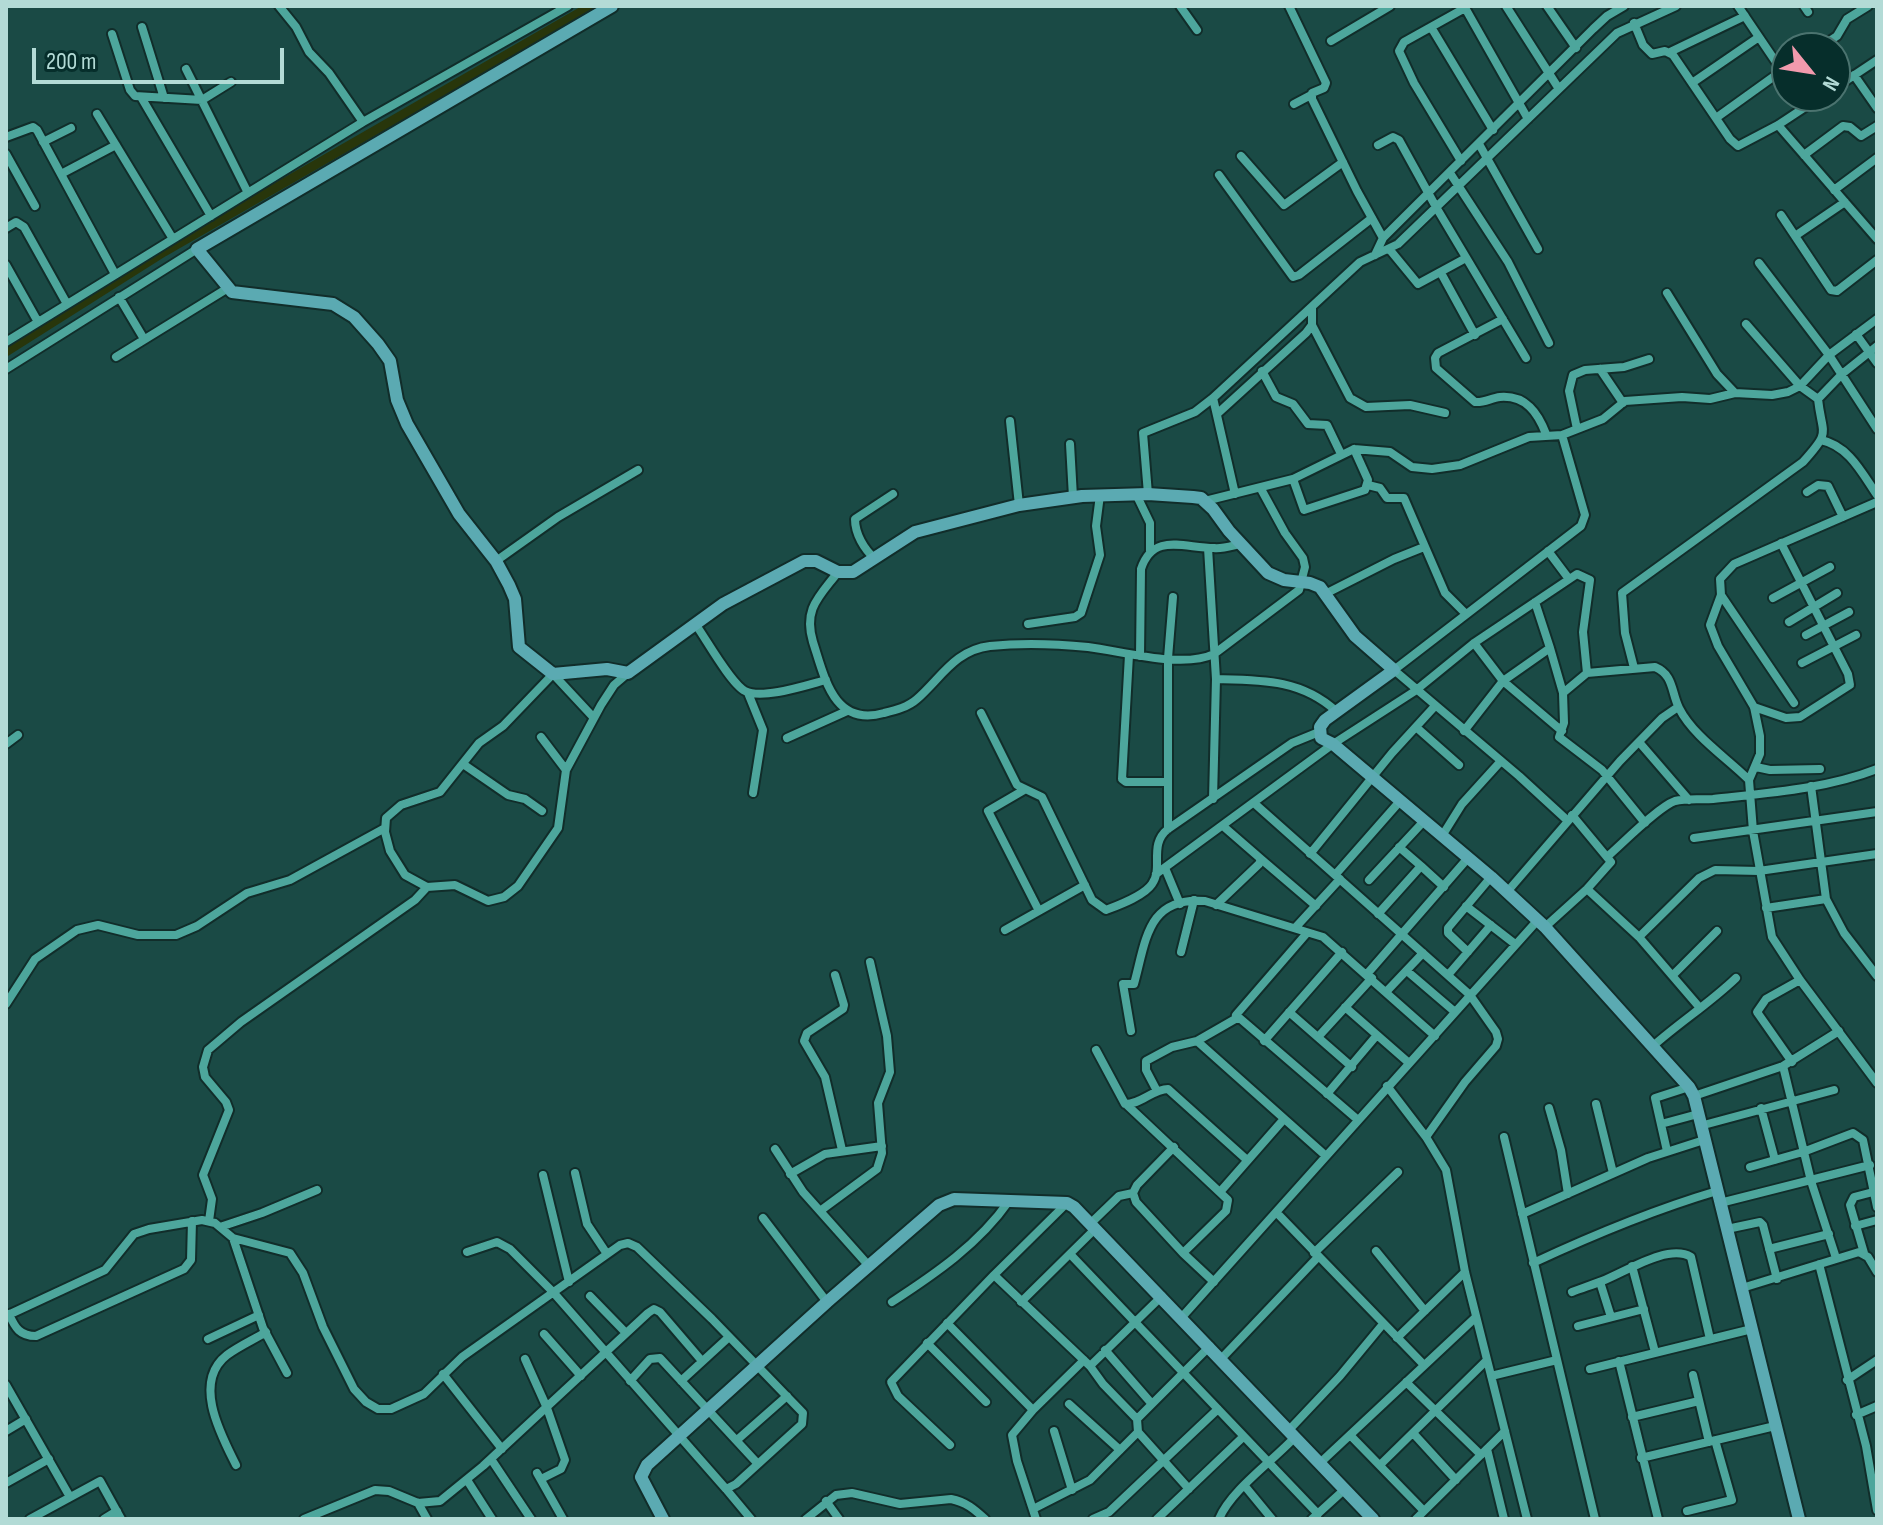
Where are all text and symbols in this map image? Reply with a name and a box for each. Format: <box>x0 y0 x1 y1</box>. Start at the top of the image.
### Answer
scale bar <box>36 32 288 82</box>
north arrow <box>1771 32 1851 112</box>
text: 200 m <box>46 47 97 76</box>
text: N <box>1816 71 1845 95</box>

